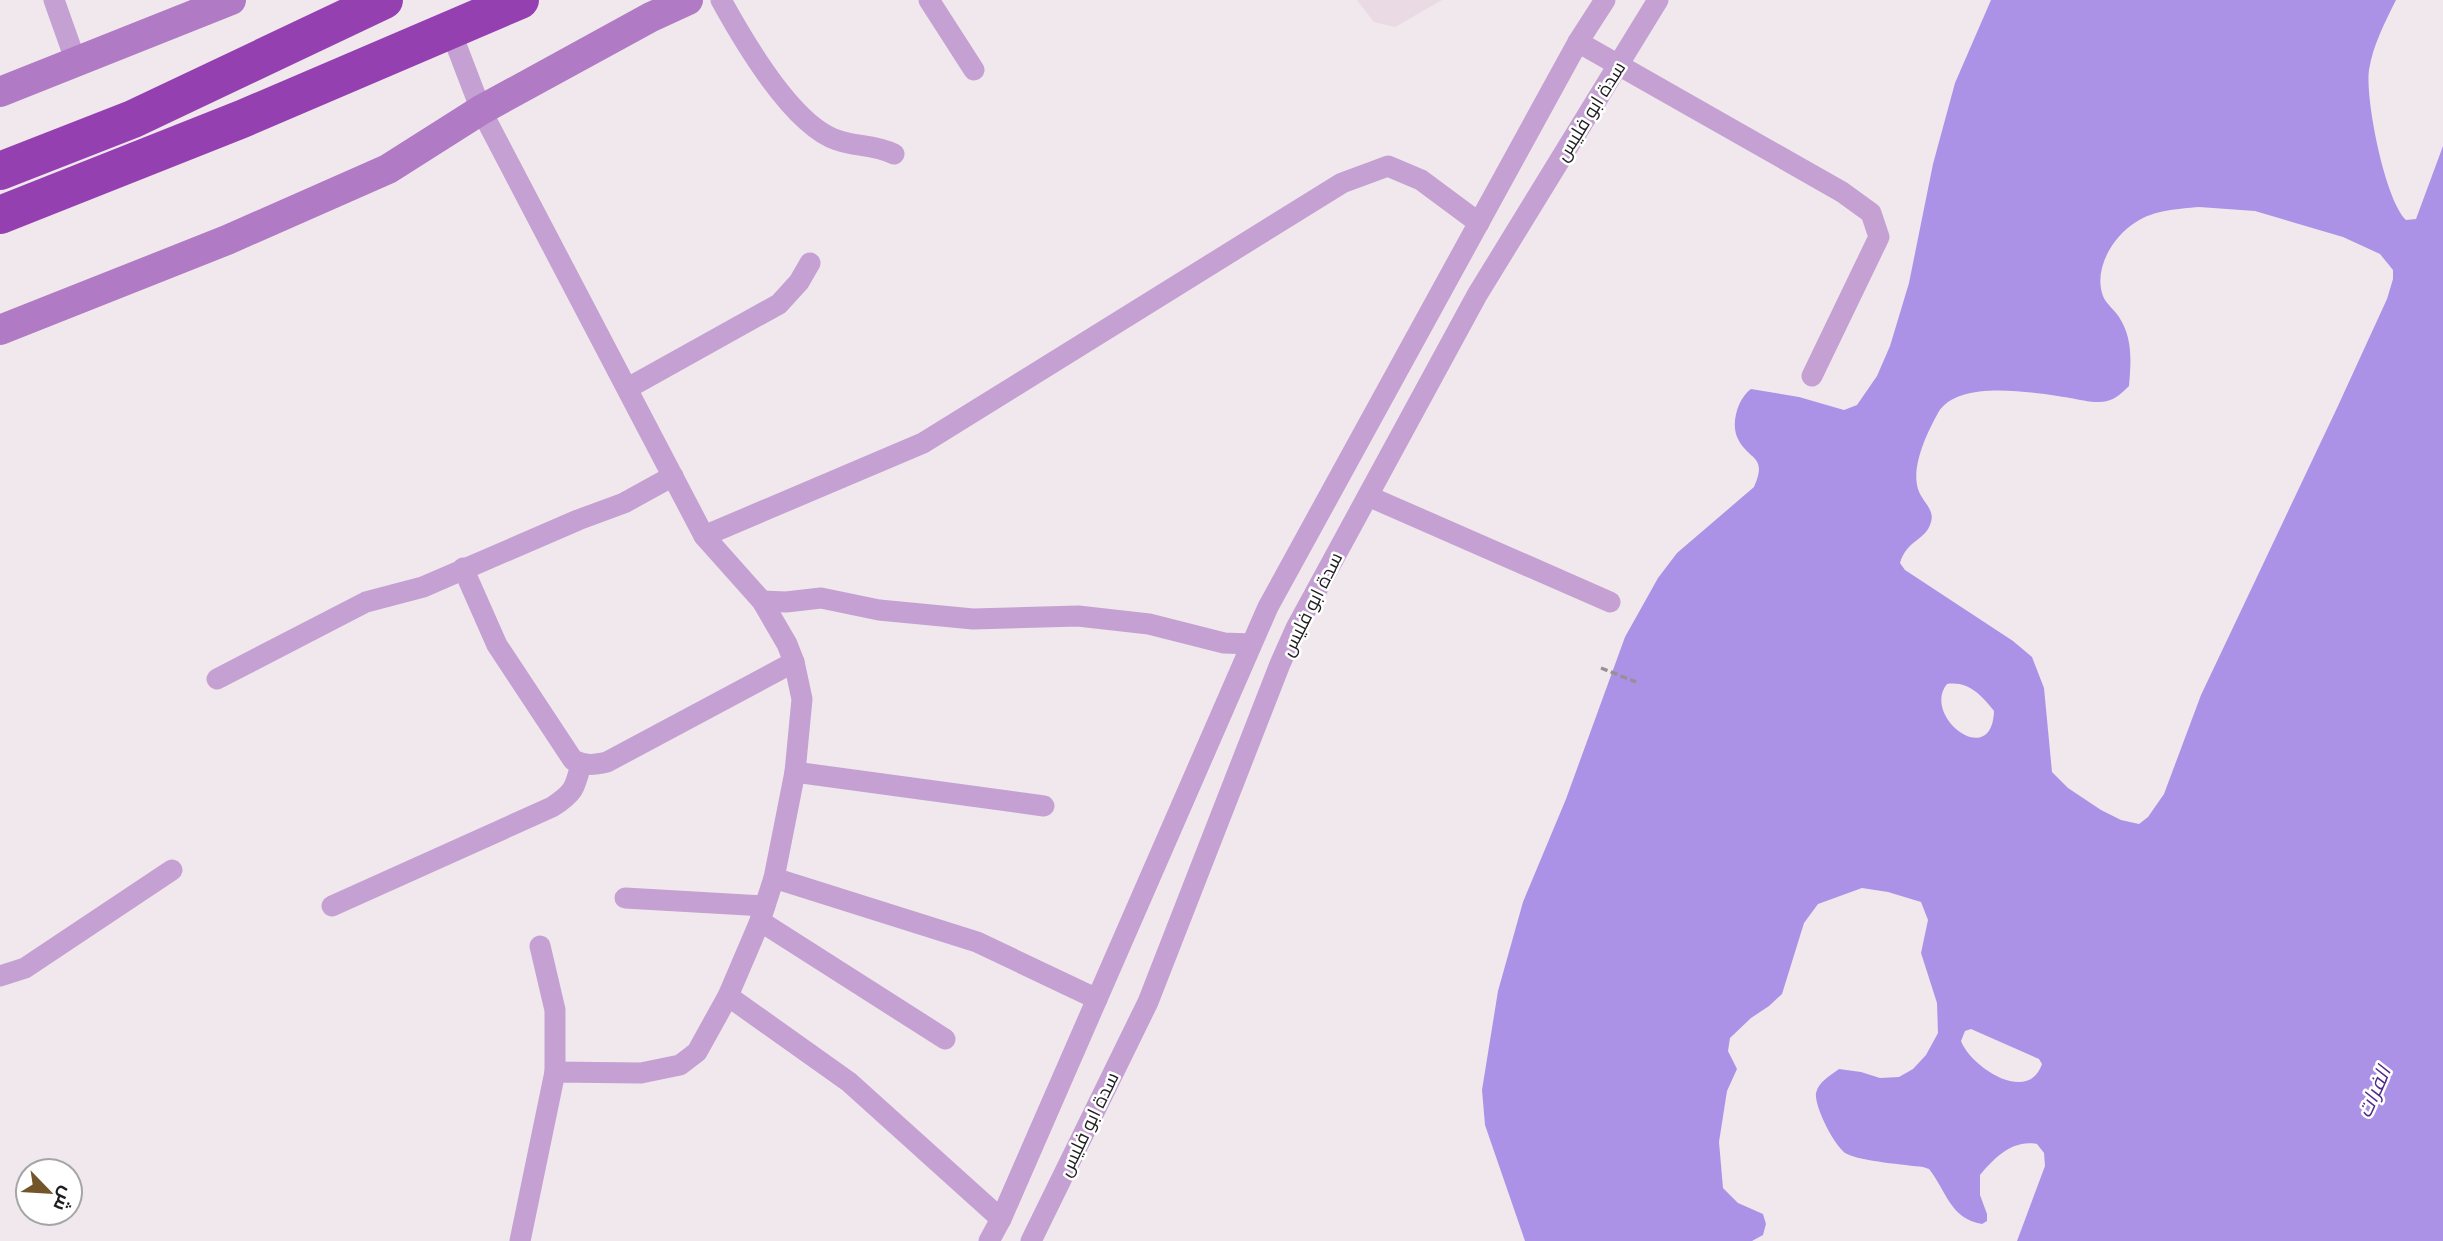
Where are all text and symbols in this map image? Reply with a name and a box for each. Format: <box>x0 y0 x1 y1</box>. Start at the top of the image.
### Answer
street label: سدة ابو فليس <box>1551 57 1630 165</box>
street label: سدة ابو فليس <box>1275 548 1347 660</box>
water label: الفرات <box>2352 1061 2397 1121</box>
street label: سدة ابو فليس <box>1053 1068 1124 1180</box>
north arrow <box>14 1157 84 1227</box>
text: ش <box>48 1183 80 1215</box>

